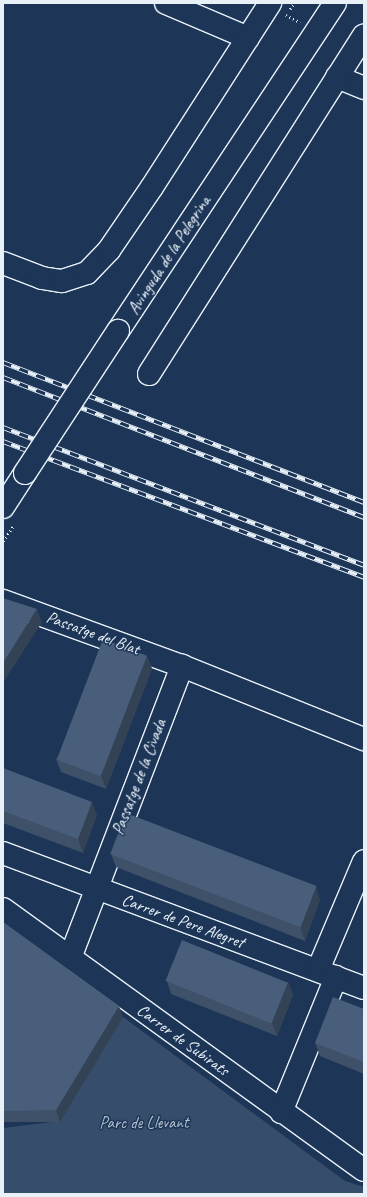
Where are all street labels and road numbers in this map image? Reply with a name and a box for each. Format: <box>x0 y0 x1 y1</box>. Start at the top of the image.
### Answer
street label: Avinguda de la Pelegrina <box>123 192 215 318</box>
street label: Passatge del Blat <box>43 607 143 659</box>
street label: Passatge de la Civada <box>108 716 170 838</box>
street label: Carrer de Pere Alegret <box>119 889 247 953</box>
street label: Carrer de Subirats <box>133 1000 233 1080</box>

